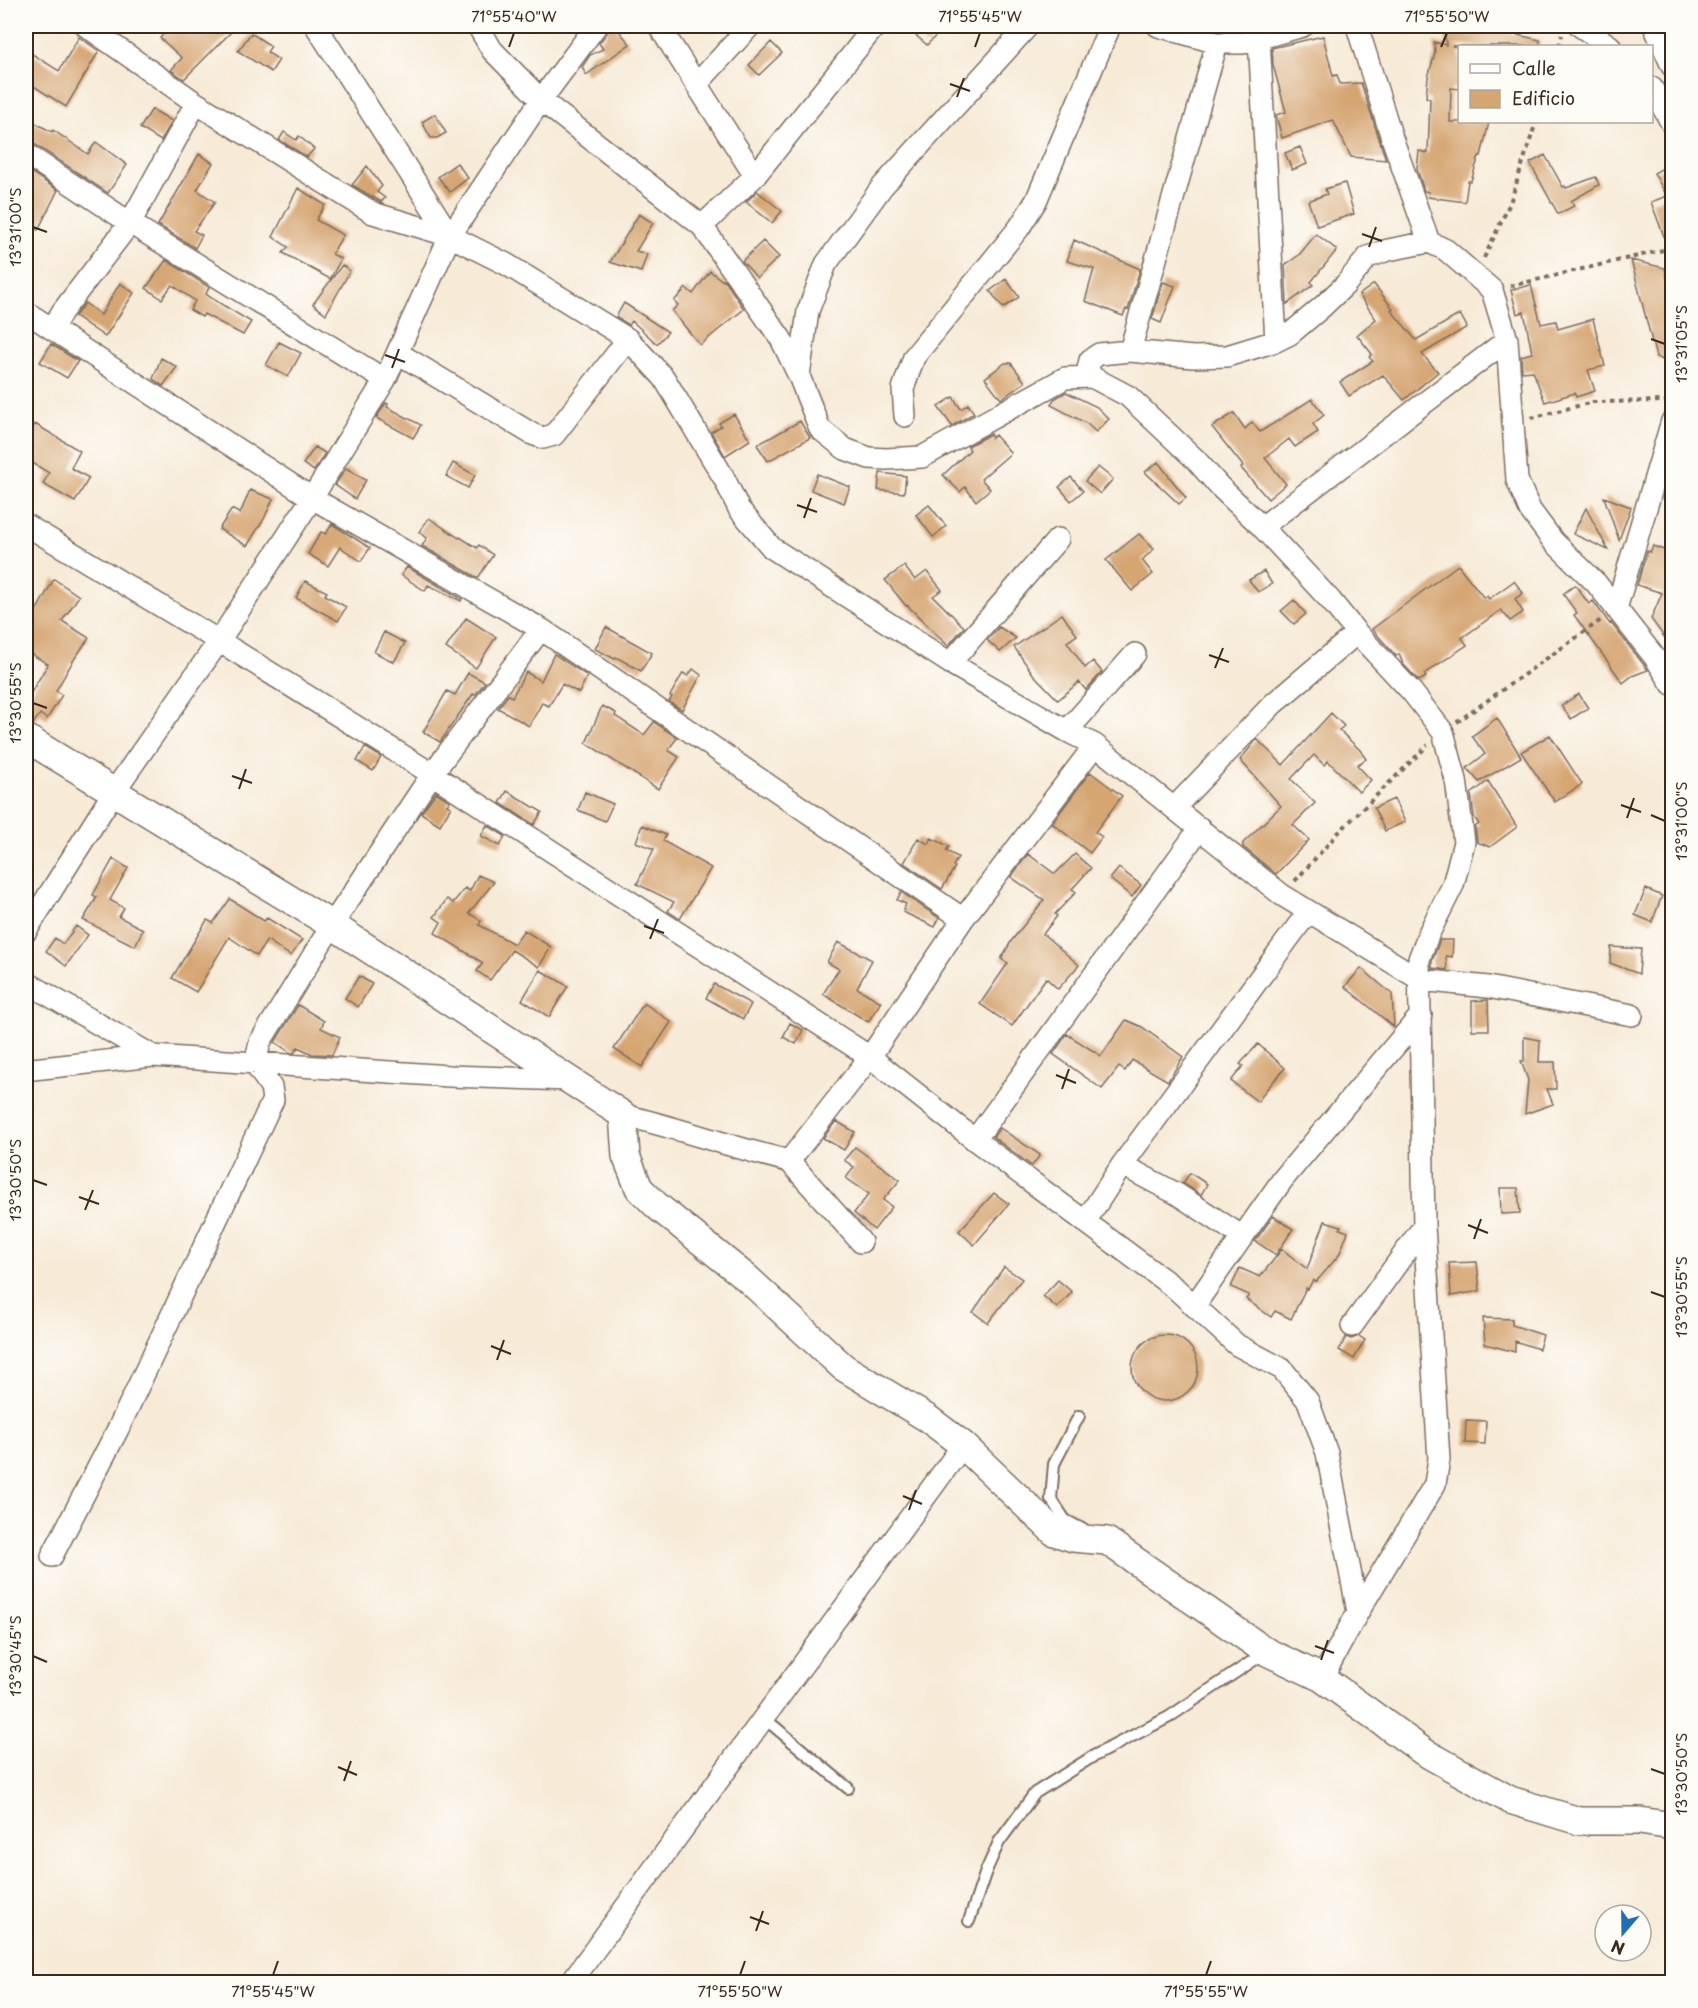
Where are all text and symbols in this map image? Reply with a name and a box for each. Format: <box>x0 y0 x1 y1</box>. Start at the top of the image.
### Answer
text: 71°55'40"W <box>471 4 557 27</box>
text: 71°55'45"W <box>938 4 1022 27</box>
text: 71°55'50"W <box>1405 4 1490 27</box>
legend <box>1458 45 1653 123</box>
text: Calle <box>1512 54 1556 81</box>
text: Edificio <box>1512 84 1575 111</box>
text: 13°31'00"S <box>3 187 26 267</box>
text: 13°31'05"S <box>1669 305 1692 383</box>
text: 13°30'55"S <box>3 662 26 744</box>
text: 13°31'00"S <box>1669 781 1692 861</box>
text: 13°30'50"S <box>3 1139 26 1221</box>
text: 13°30'55"S <box>1669 1256 1692 1338</box>
text: 13°30'45"S <box>3 1615 26 1697</box>
text: 13°30'50"S <box>1669 1733 1692 1815</box>
north arrow <box>1593 1903 1653 1963</box>
text: N <box>1607 1935 1628 1961</box>
text: 71°55'45"W <box>231 1979 315 2002</box>
text: 71°55'50"W <box>698 1979 783 2002</box>
text: 71°55'55"W <box>1164 1979 1249 2002</box>

